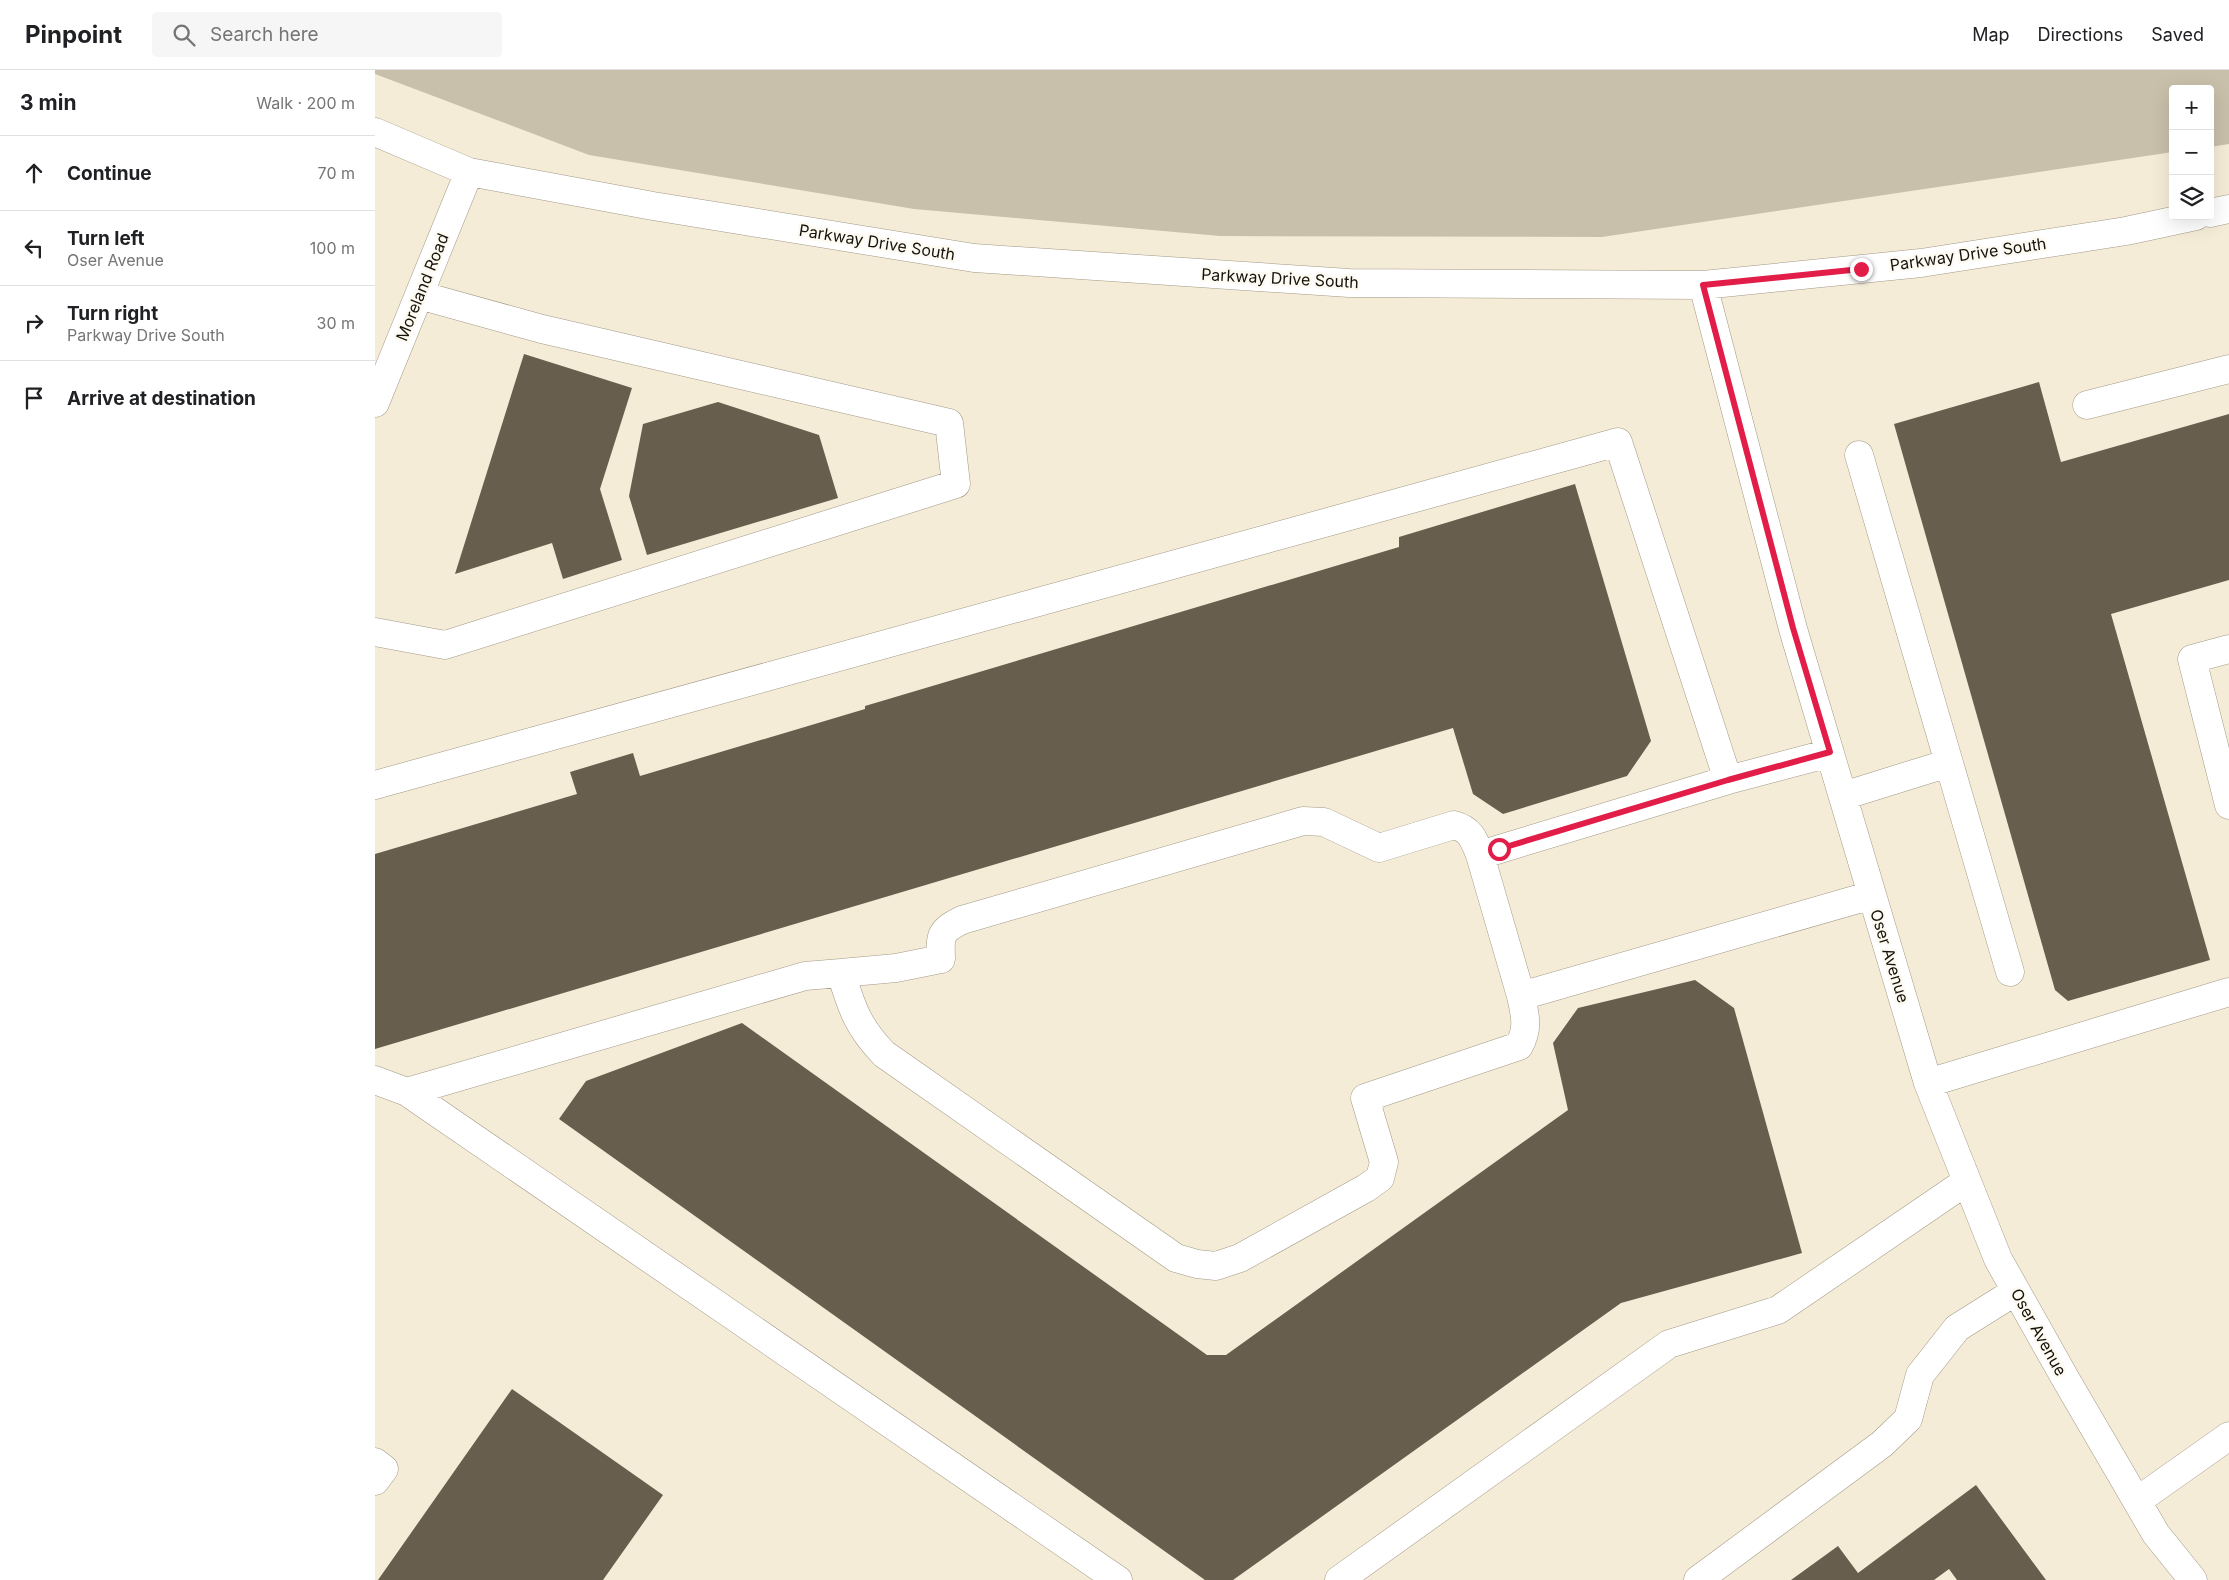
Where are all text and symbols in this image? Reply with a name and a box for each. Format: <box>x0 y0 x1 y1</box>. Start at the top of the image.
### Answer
search box <box>152 12 502 57</box>
text: Pinpoint <box>25 20 122 49</box>
icon: search <box>170 21 198 49</box>
text: Search here <box>210 23 319 46</box>
text: Map <box>1972 24 2010 45</box>
text: Directions <box>2038 24 2123 45</box>
text: Saved <box>2151 24 2204 45</box>
map controls <box>2169 85 2214 220</box>
button: + <box>2169 85 2214 130</box>
text: 3 min <box>20 90 76 115</box>
text: Walk · 200 m <box>256 93 355 113</box>
button: − <box>2169 130 2214 175</box>
icon: ahead <box>20 159 48 187</box>
text: Continue <box>67 162 152 185</box>
text: 70 m <box>318 163 355 183</box>
button: layers <box>2169 175 2214 220</box>
street label: Parkway Drive South <box>798 220 956 264</box>
text: Turn left <box>67 227 145 250</box>
street label: Moreland Road <box>391 230 453 344</box>
street label: Parkway Drive South <box>1888 233 2048 275</box>
icon: left <box>20 234 48 262</box>
text: 100 m <box>310 238 355 258</box>
text: Oser Avenue <box>67 250 164 270</box>
route end <box>1850 258 1873 281</box>
street label: Parkway Drive South <box>1201 264 1359 292</box>
text: Turn right <box>67 302 158 325</box>
icon: right <box>20 309 48 337</box>
text: 30 m <box>317 313 355 333</box>
text: Parkway Drive South <box>67 325 225 345</box>
icon: arrive <box>20 384 48 412</box>
text: Arrive at destination <box>67 387 256 410</box>
route start <box>1488 838 1511 861</box>
street label: Oser Avenue <box>1866 907 1914 1005</box>
street label: Oser Avenue <box>2007 1285 2071 1379</box>

